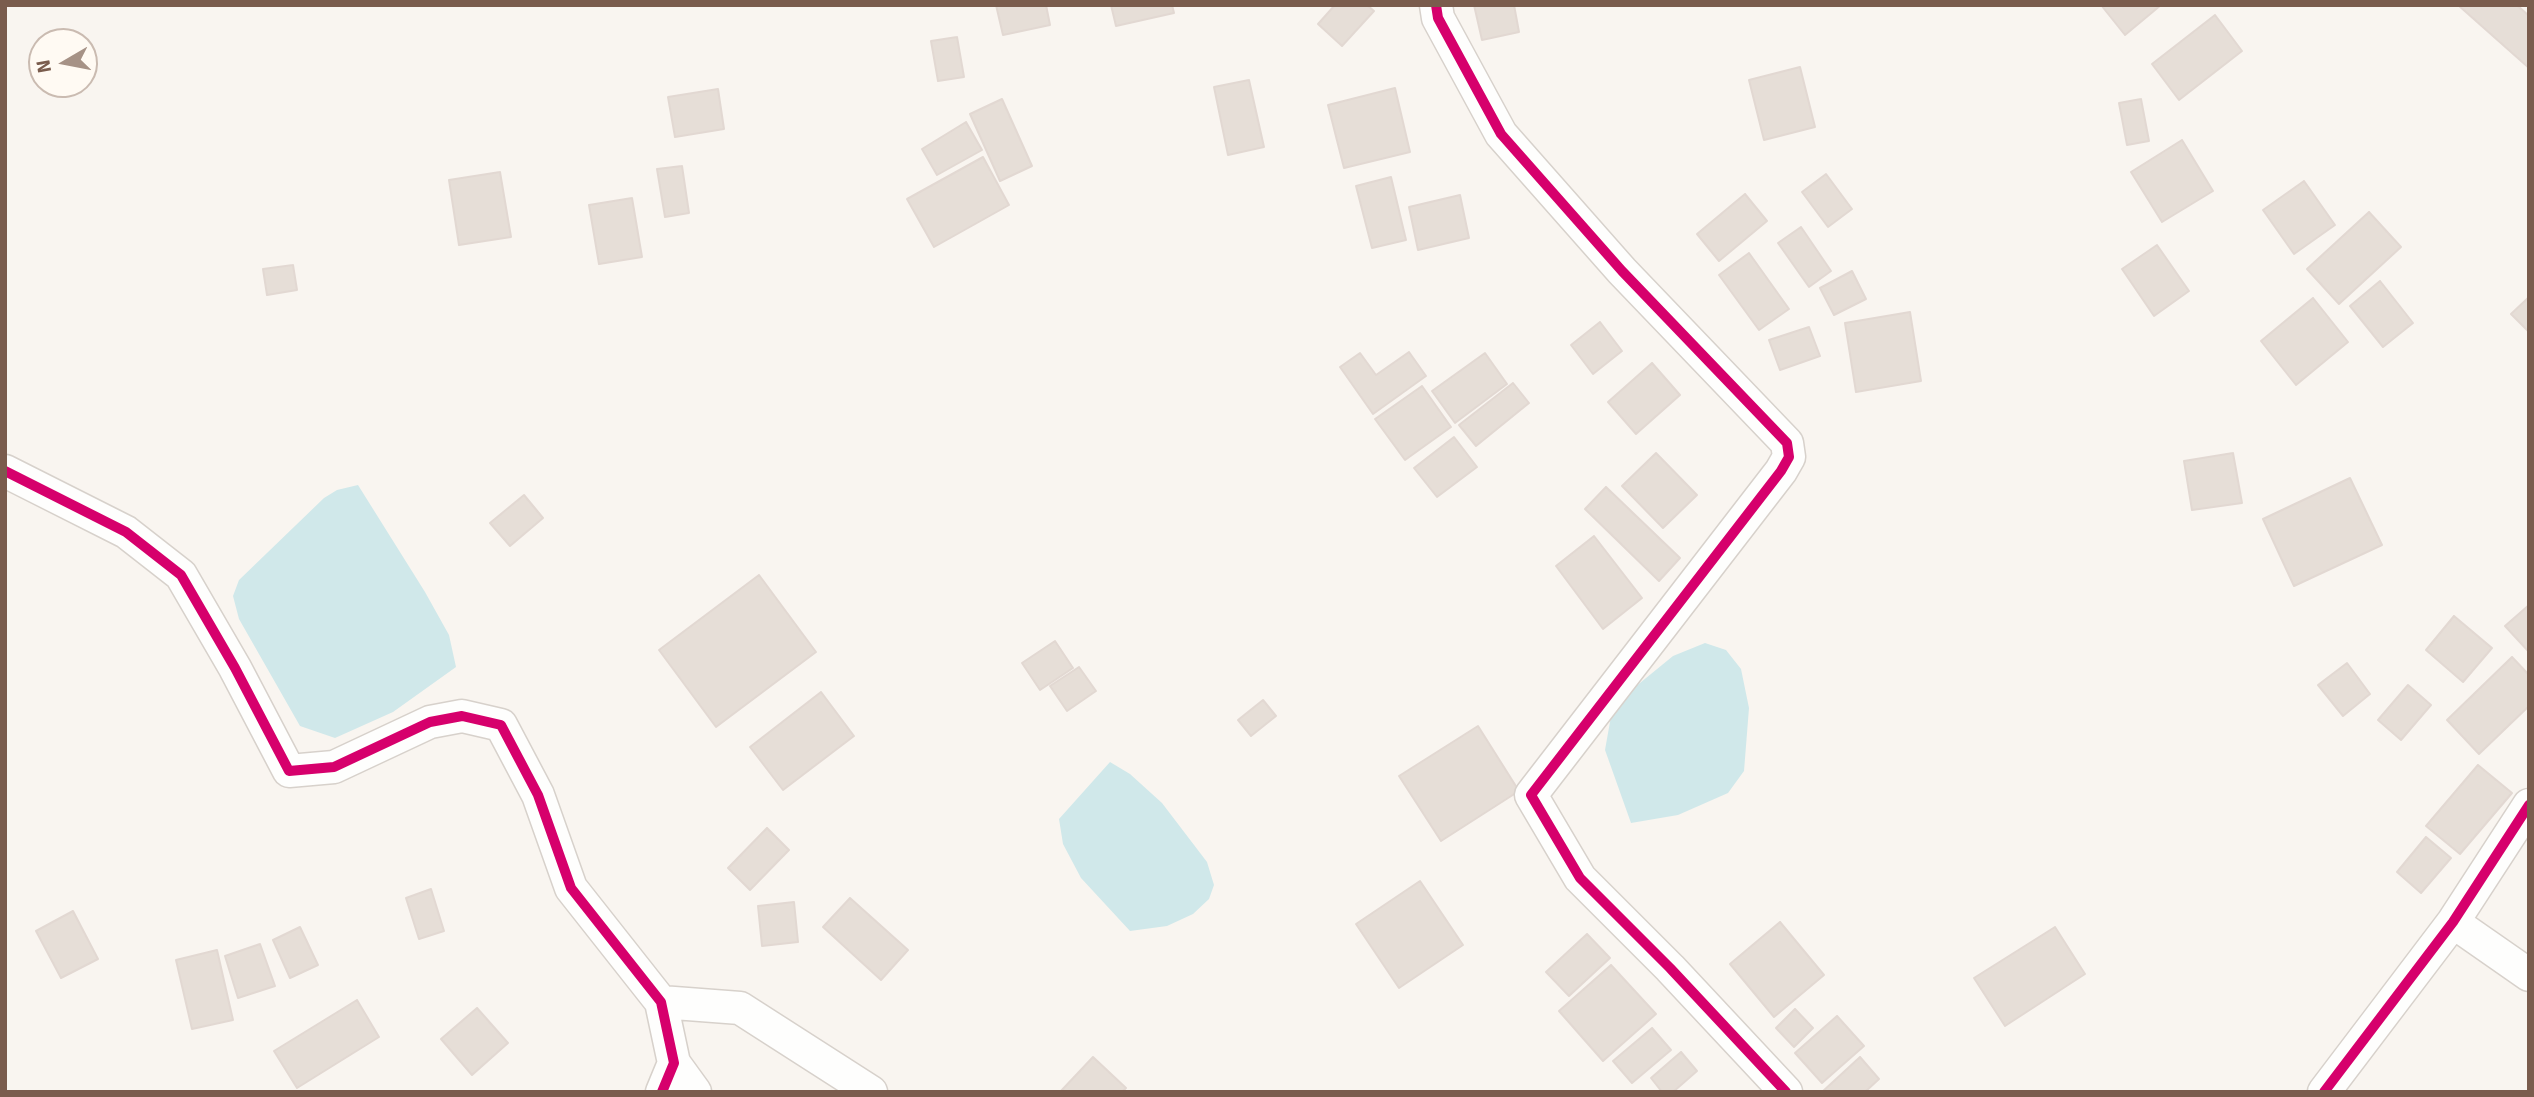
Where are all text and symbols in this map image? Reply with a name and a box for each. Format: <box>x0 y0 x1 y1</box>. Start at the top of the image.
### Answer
north arrow <box>28 28 98 98</box>
text: N <box>31 58 57 75</box>

